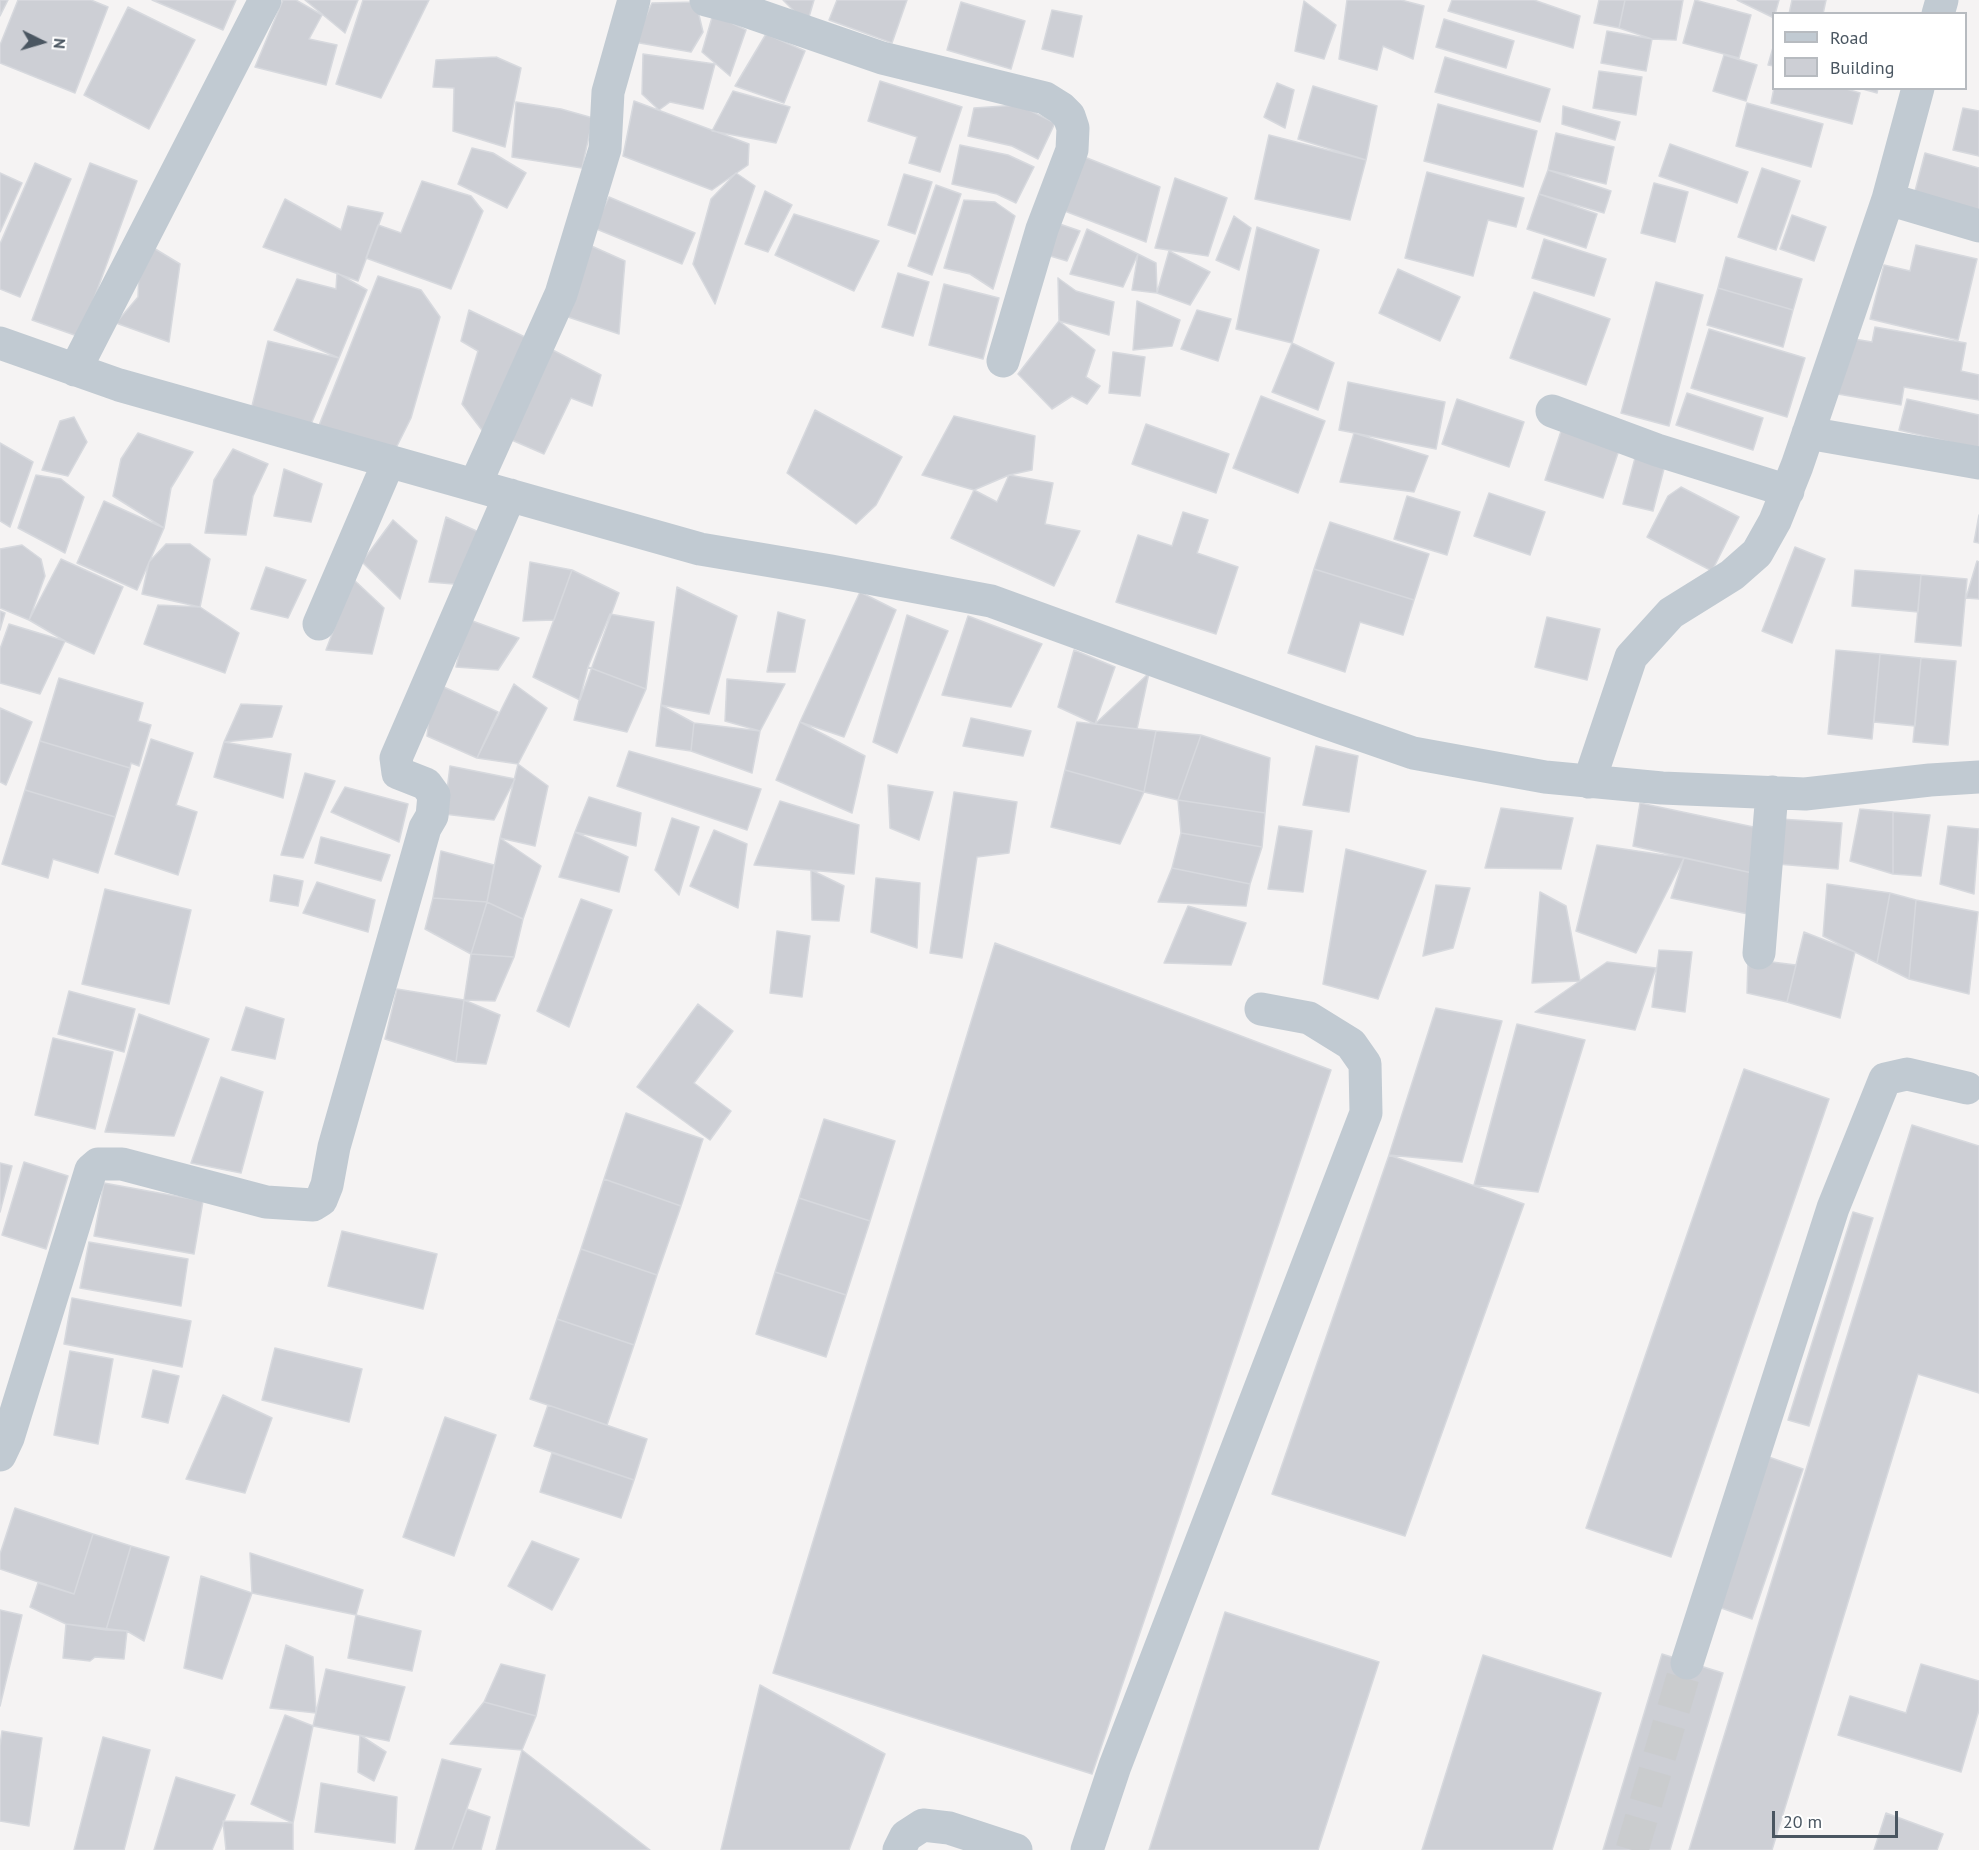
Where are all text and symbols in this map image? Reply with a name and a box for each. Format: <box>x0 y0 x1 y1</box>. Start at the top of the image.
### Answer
north arrow <box>12 12 72 72</box>
legend <box>1772 12 1967 90</box>
text: Road <box>1830 26 1868 49</box>
text: N <box>50 37 70 50</box>
text: Building <box>1830 56 1894 79</box>
scale bar <box>1775 1799 1901 1837</box>
text: 20 m <box>1783 1810 1822 1833</box>

